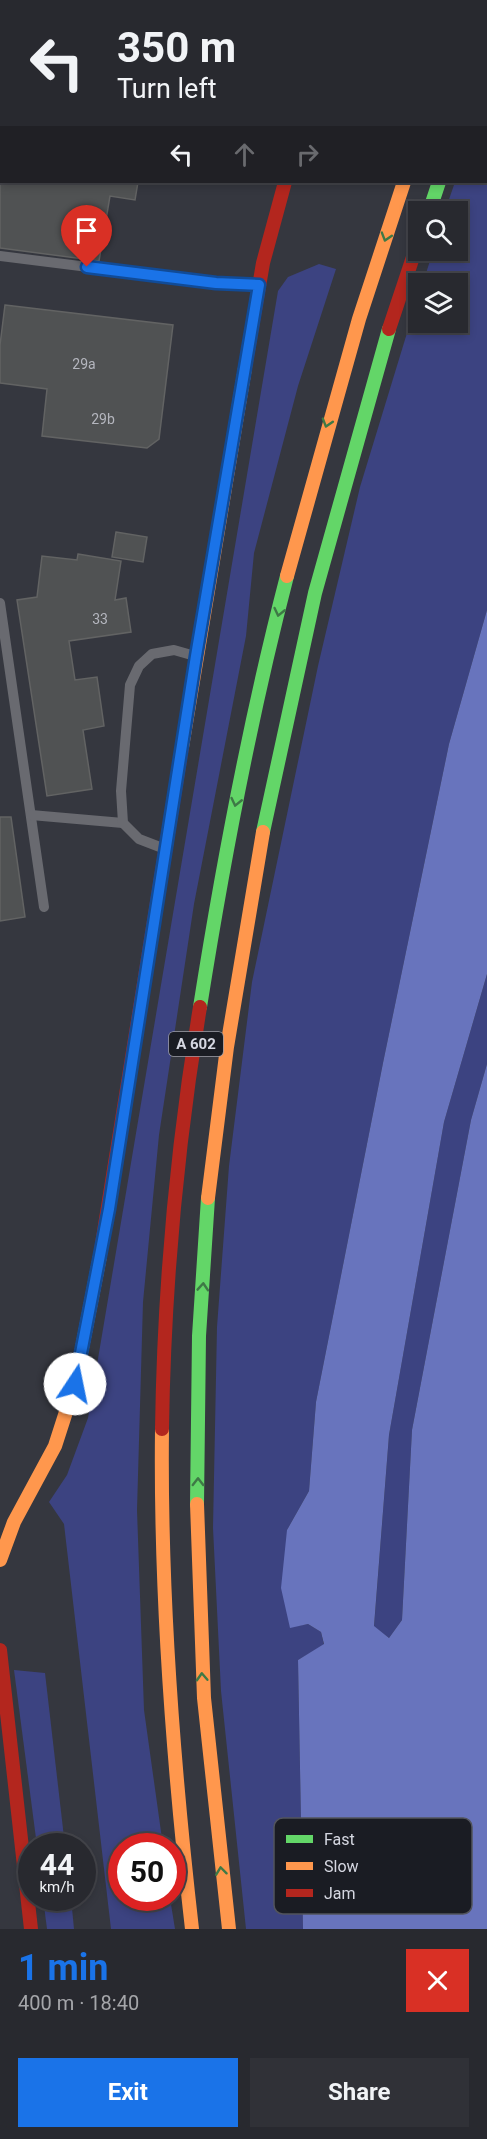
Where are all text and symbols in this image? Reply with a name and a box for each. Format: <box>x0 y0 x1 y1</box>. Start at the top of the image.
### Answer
text: 350 m <box>117 23 236 72</box>
icon: left <box>18 24 96 102</box>
text: Turn left <box>117 73 217 105</box>
icon: left <box>165 138 198 171</box>
icon: ahead <box>228 138 261 171</box>
icon: right <box>291 138 324 171</box>
map controls <box>408 201 468 333</box>
button: search <box>408 201 468 261</box>
pin <box>61 205 112 267</box>
icon: arrive <box>70 214 103 247</box>
one-way arrow <box>380 231 393 242</box>
button: layers <box>408 273 468 333</box>
house number: 29a <box>72 356 96 372</box>
house number: 29b <box>91 411 115 427</box>
one-way arrow <box>322 417 335 428</box>
one-way arrow <box>273 607 286 617</box>
house number: 33 <box>92 611 108 627</box>
one-way arrow <box>231 797 244 807</box>
road number: A 602 <box>169 1032 223 1056</box>
one-way arrow <box>196 1283 209 1292</box>
position arrow <box>43 1352 107 1416</box>
one-way arrow <box>192 1478 204 1487</box>
one-way arrow <box>196 1672 209 1681</box>
legend <box>274 1818 472 1914</box>
text: Fast <box>324 1830 355 1849</box>
speed limit sign: 50 <box>108 1833 186 1911</box>
text: 44 <box>40 1847 74 1882</box>
text: Slow <box>324 1857 359 1876</box>
one-way arrow <box>216 1866 228 1876</box>
text: km/h <box>39 1878 75 1896</box>
text: Jam <box>324 1884 356 1903</box>
text: 1 min <box>18 1947 109 1989</box>
button: close <box>406 1949 469 2012</box>
text: 400 m · 18:40 <box>18 1991 139 2015</box>
button: Exit <box>18 2058 238 2127</box>
button: Share <box>250 2058 469 2127</box>

